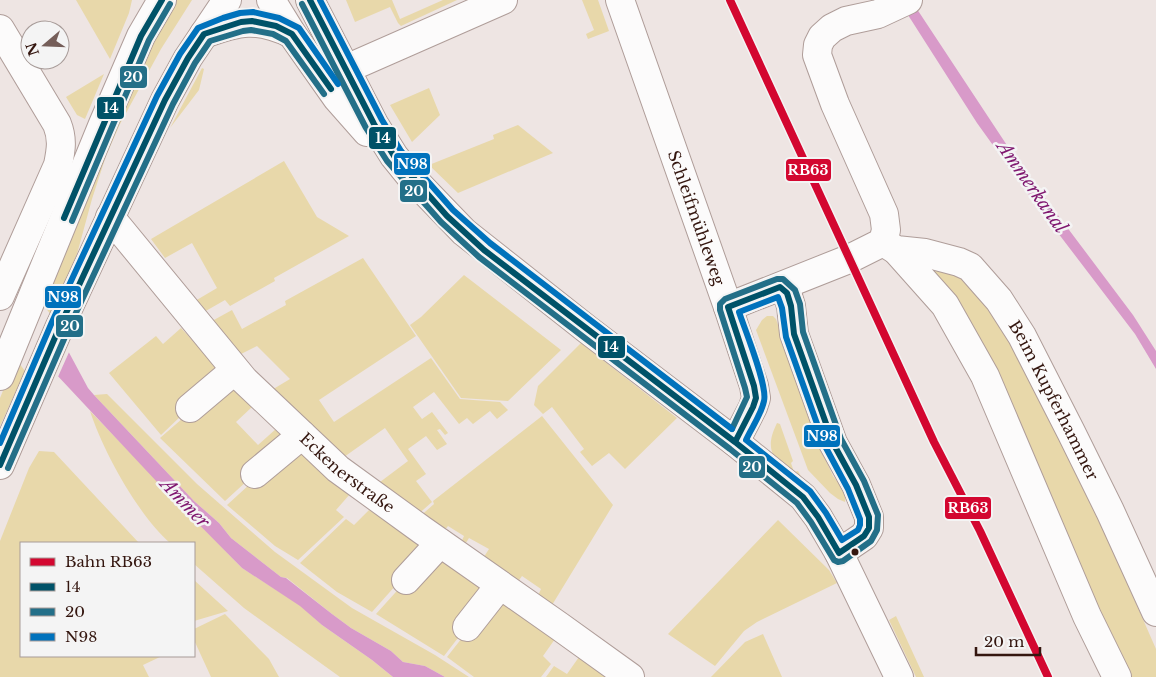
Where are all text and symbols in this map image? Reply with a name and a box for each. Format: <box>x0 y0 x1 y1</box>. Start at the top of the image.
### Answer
north arrow <box>20 20 70 70</box>
text: N <box>22 40 43 58</box>
line badge: 20 <box>119 65 148 89</box>
text: 20 <box>123 68 143 86</box>
line badge: 14 <box>96 96 125 120</box>
text: 14 <box>103 99 119 117</box>
line badge: 14 <box>368 126 397 150</box>
text: 14 <box>375 129 391 147</box>
water label: Ammerkanal <box>991 135 1072 238</box>
street label: Schleifmühleweg <box>664 148 730 288</box>
line badge: N98 <box>393 152 431 176</box>
text: N98 <box>396 155 428 173</box>
line badge: RB63 <box>785 158 832 182</box>
text: RB63 <box>788 161 829 179</box>
line badge: 20 <box>399 179 428 203</box>
text: 20 <box>404 182 424 200</box>
line badge: N98 <box>44 285 82 309</box>
text: N98 <box>47 288 79 306</box>
line badge: 20 <box>55 314 84 338</box>
street label: Beim Kupferhammer <box>1005 316 1103 484</box>
text: 20 <box>60 317 80 335</box>
line badge: 14 <box>597 335 626 359</box>
text: 14 <box>603 338 619 356</box>
line badge: N98 <box>803 424 841 448</box>
text: N98 <box>806 427 838 445</box>
street label: Eckenerstraße <box>296 428 399 517</box>
line badge: 20 <box>738 455 766 479</box>
text: 20 <box>742 458 762 476</box>
water label: Ammer <box>155 472 215 533</box>
line badge: RB63 <box>944 496 992 520</box>
text: RB63 <box>948 499 989 517</box>
legend <box>20 542 195 657</box>
unlabelled marker <box>850 547 860 557</box>
text: Bahn RB63 <box>65 552 152 571</box>
text: 14 <box>65 577 80 596</box>
text: 20 <box>65 602 85 621</box>
scale bar <box>976 624 1040 656</box>
text: N98 <box>65 627 97 646</box>
text: 20 m <box>984 632 1024 651</box>

